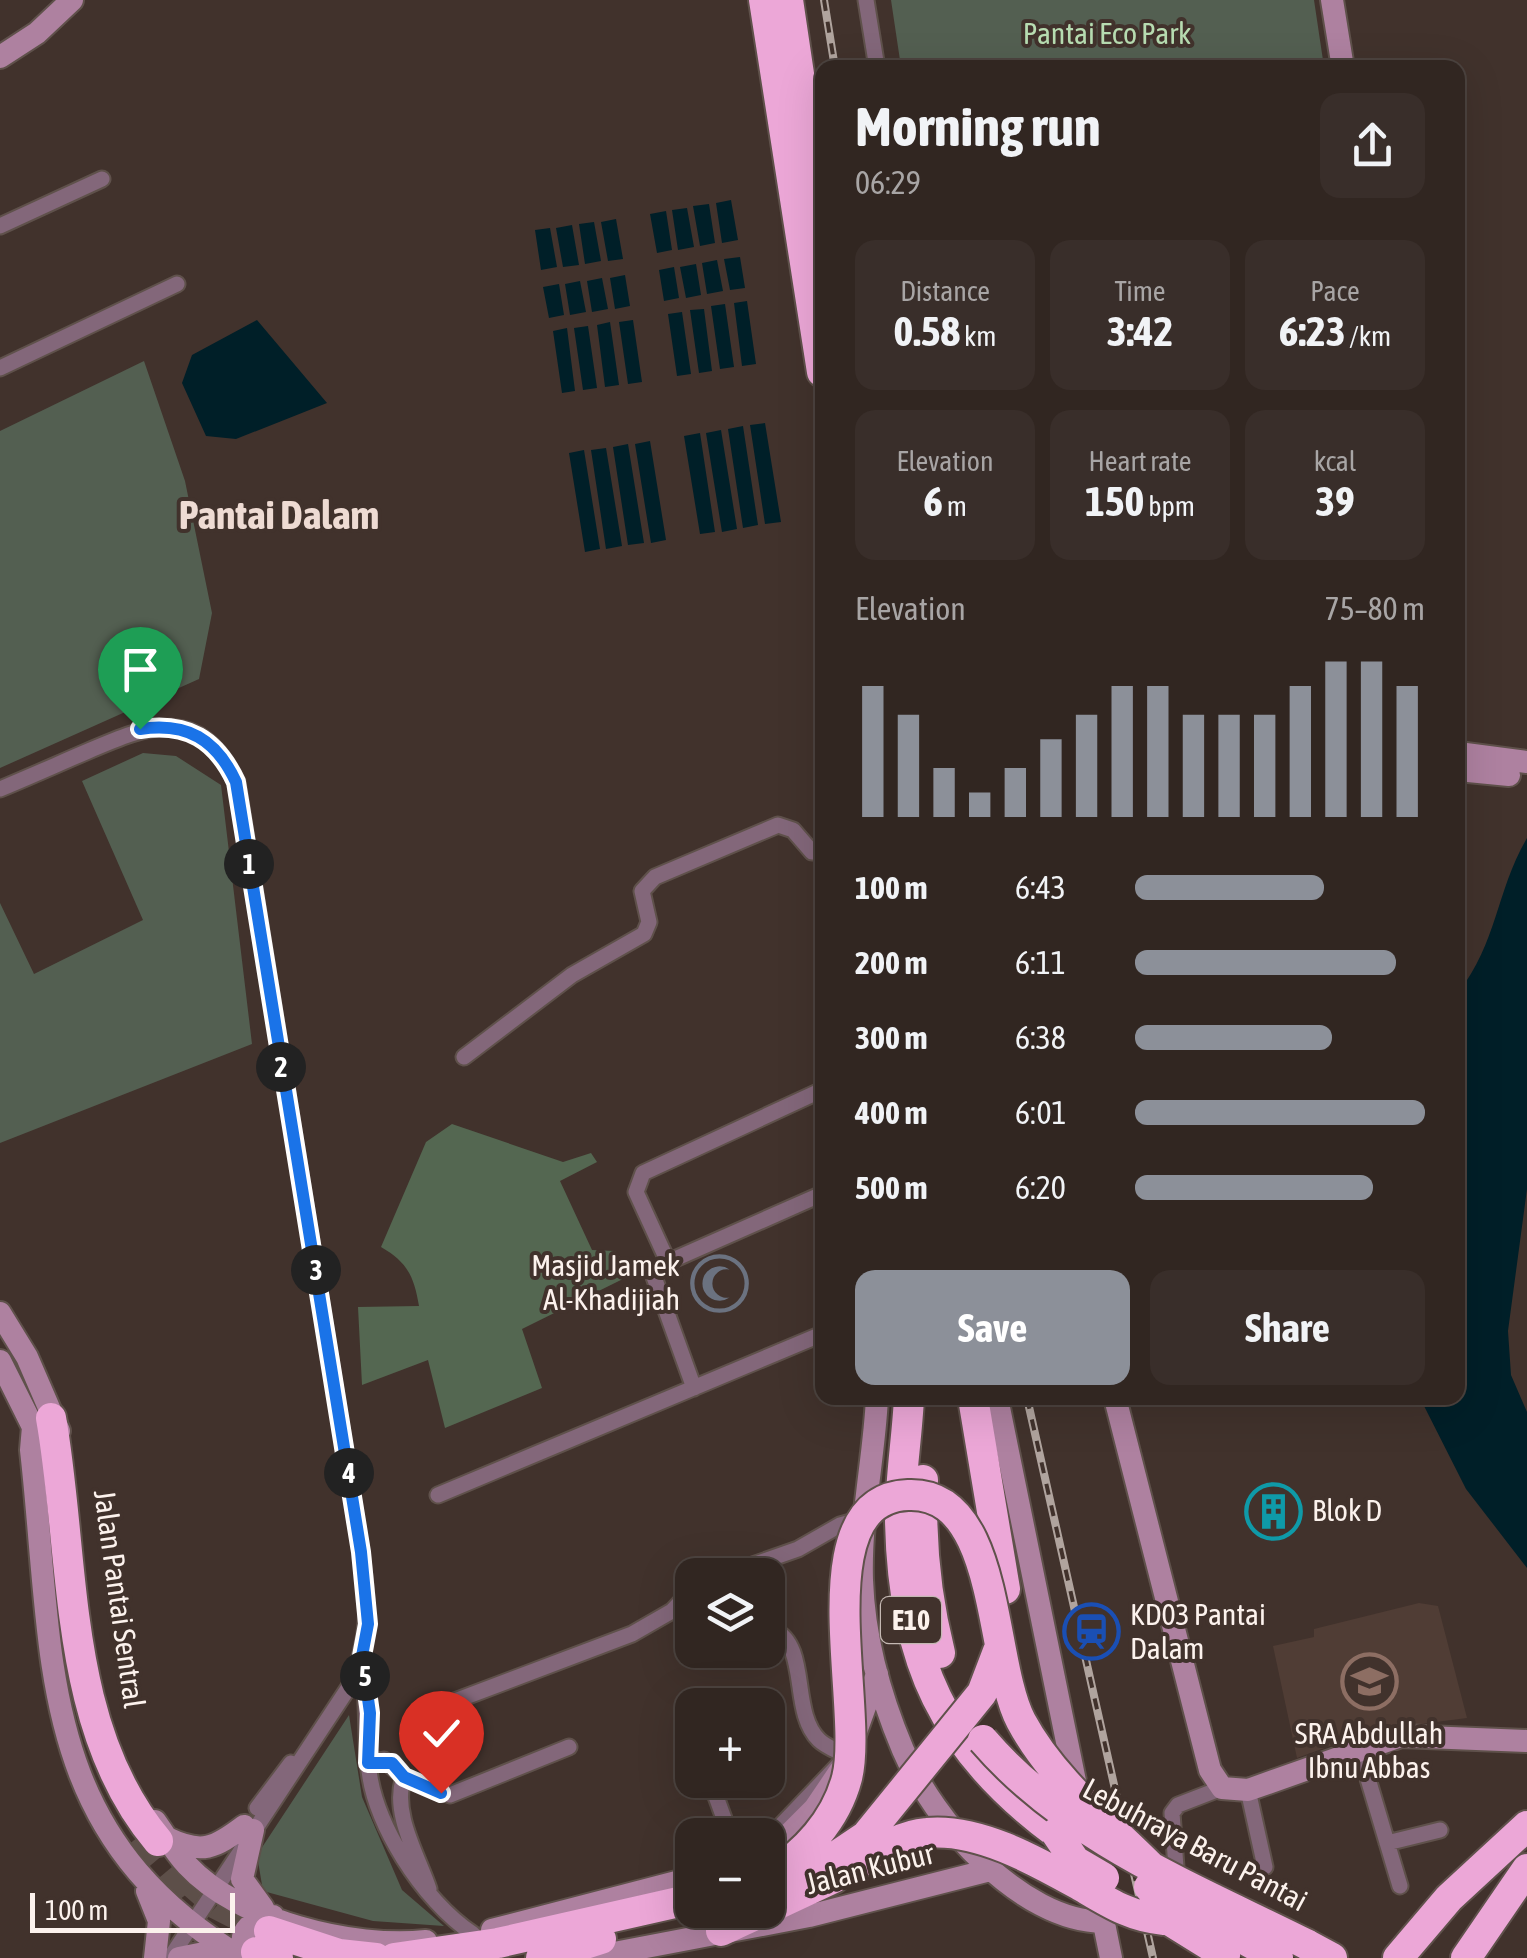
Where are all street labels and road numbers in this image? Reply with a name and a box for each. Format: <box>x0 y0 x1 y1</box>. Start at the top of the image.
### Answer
street label: Jalan Pantai Sentral <box>88 1488 152 1710</box>
road number: E10 <box>881 1597 941 1643</box>
street label: Lebuhraya Baru Pantai <box>1078 1771 1313 1917</box>
street label: Jalan Kubur <box>802 1835 938 1900</box>

